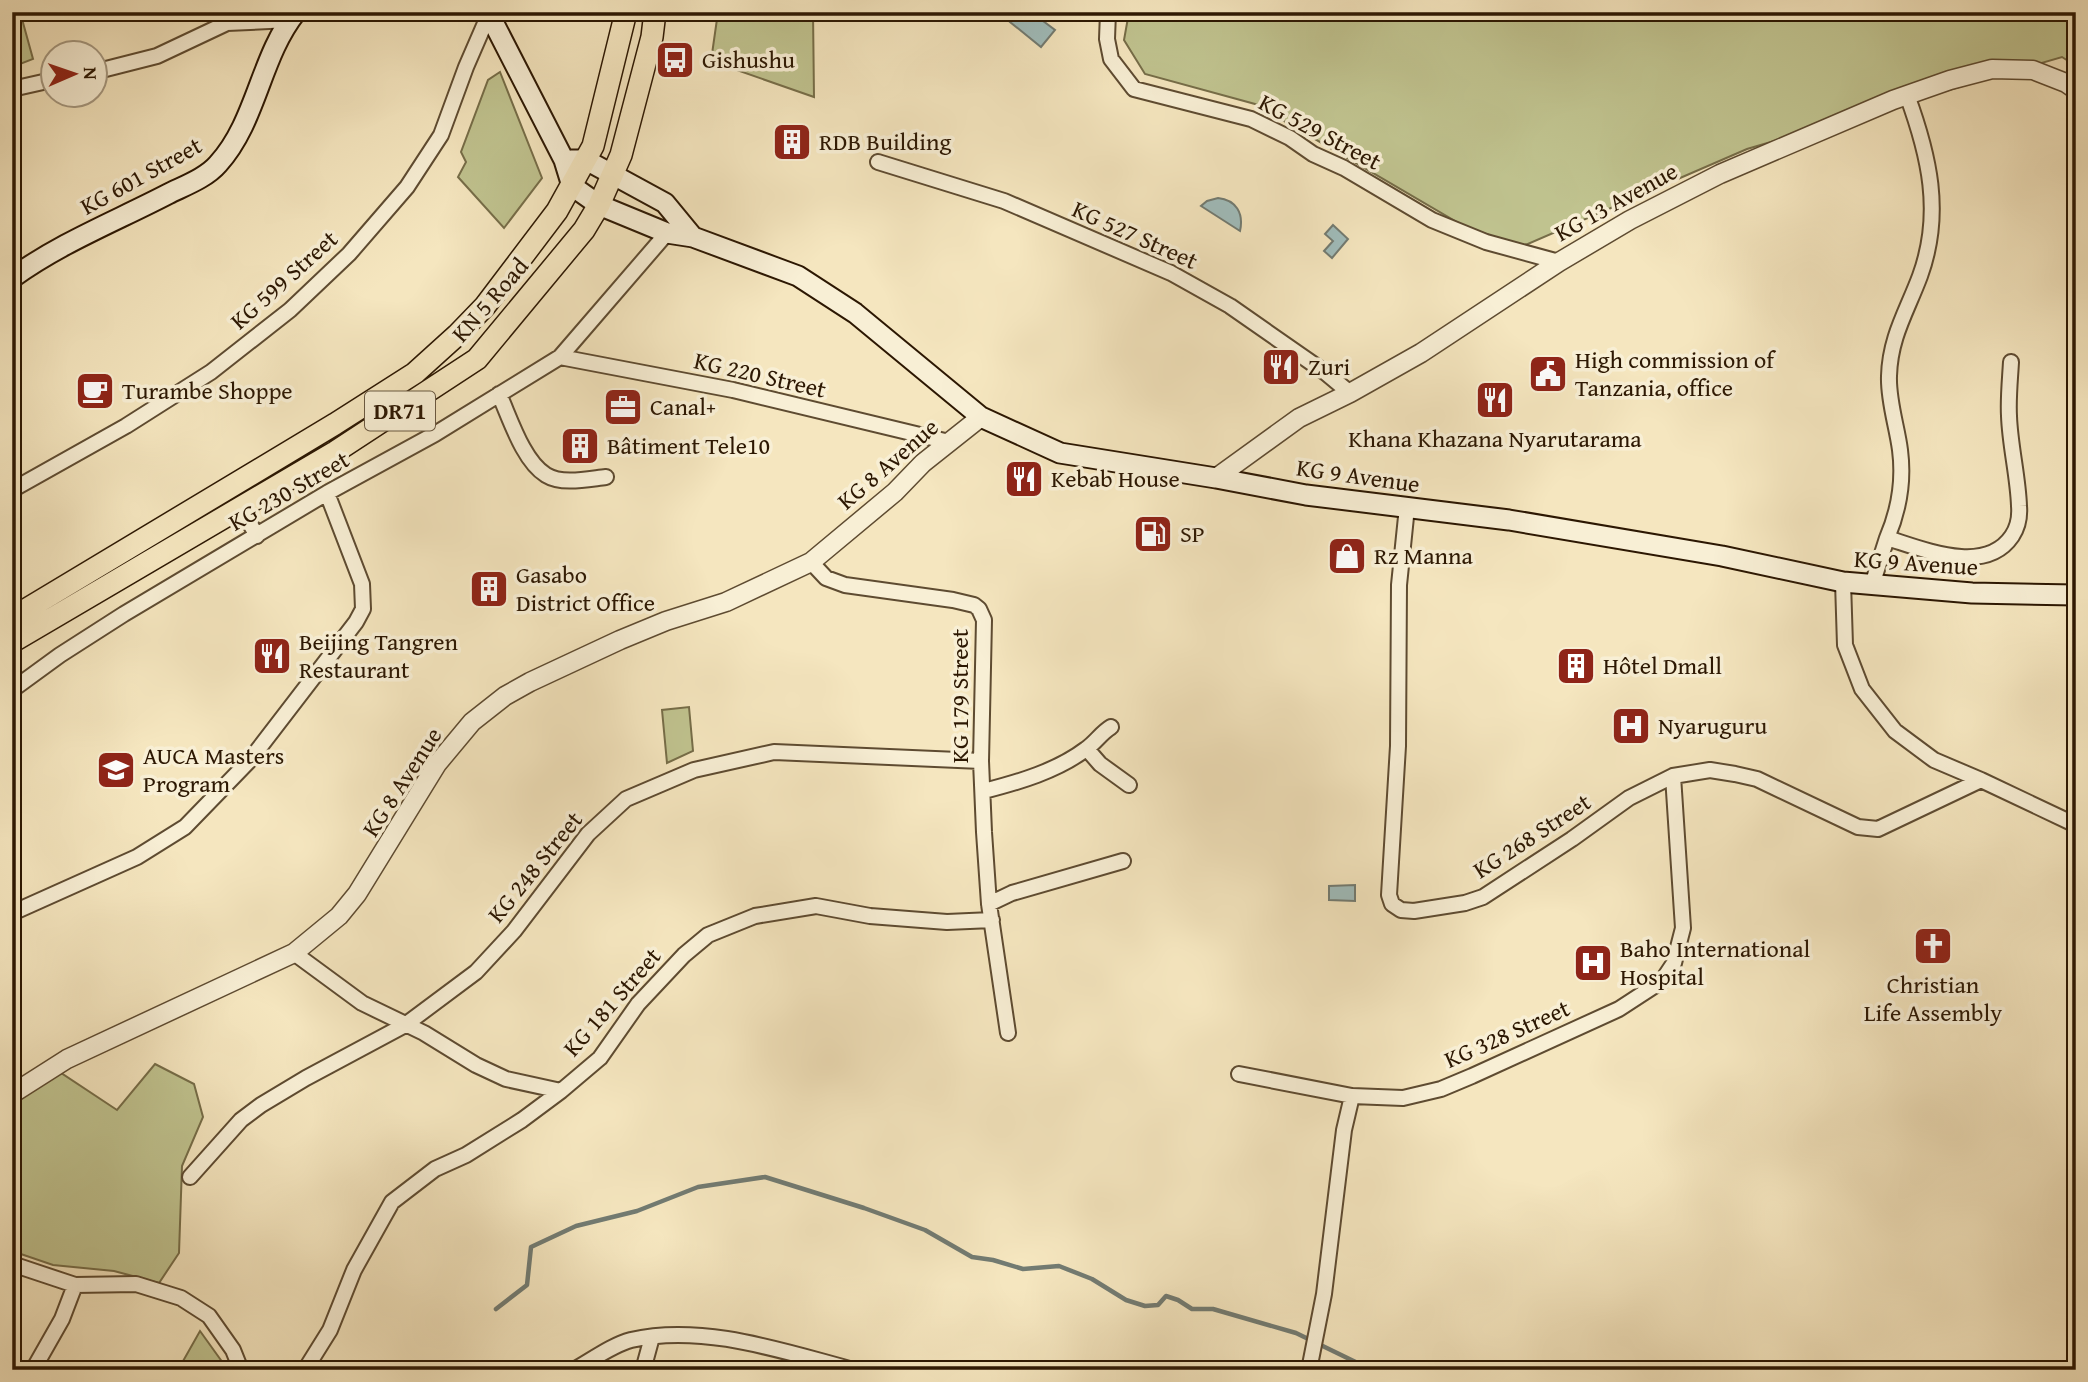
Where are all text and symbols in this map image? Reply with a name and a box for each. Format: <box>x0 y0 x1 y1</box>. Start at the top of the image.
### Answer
north arrow <box>38 38 108 108</box>
bus stop icon: Gishushu <box>654 39 696 81</box>
place label: Gishushu <box>702 42 795 77</box>
text: N <box>77 67 105 81</box>
street label: KG 529 Street <box>1253 85 1388 179</box>
building icon: RDB Building <box>771 121 813 163</box>
place label: RDB Building <box>819 124 951 159</box>
street label: KG 601 Street <box>74 127 208 223</box>
street label: KG 13 Avenue <box>1548 153 1684 250</box>
street label: KG 527 Street <box>1067 191 1204 278</box>
street label: KG 599 Street <box>222 221 346 338</box>
street label: KN 5 Road <box>443 249 536 350</box>
street label: KG 220 Street <box>691 342 830 407</box>
place label: High commission of Tanzania, office <box>1575 342 1776 405</box>
restaurant icon: Zuri <box>1260 346 1302 388</box>
place label: Zuri <box>1308 349 1351 384</box>
public building icon: High commission of Tanzania, office <box>1527 353 1569 395</box>
cafe icon: Turambe Shoppe <box>74 370 116 412</box>
place label: Turambe Shoppe <box>122 373 293 408</box>
restaurant icon: Khana Khazana Nyarutarama <box>1474 379 1516 421</box>
office icon: Canal+ <box>602 386 644 428</box>
place label: Canal+ <box>650 389 716 424</box>
road number: DR71 <box>365 392 435 430</box>
street label: KG 8 Avenue <box>829 410 946 518</box>
place label: Khana Khazana Nyarutarama <box>1348 421 1642 456</box>
building icon: Bâtiment Tele10 <box>559 425 601 467</box>
place label: Bâtiment Tele10 <box>607 428 770 463</box>
street label: KG 230 Street <box>222 442 356 539</box>
street label: KG 9 Avenue <box>1294 450 1422 501</box>
restaurant icon: Kebab House <box>1003 458 1045 500</box>
place label: Kebab House <box>1051 461 1180 496</box>
fuel station icon: SP <box>1132 513 1174 555</box>
place label: SP <box>1180 516 1205 551</box>
shop icon: Rz Manna <box>1326 535 1368 577</box>
place label: Rz Manna <box>1374 538 1474 573</box>
street label: KG 9 Avenue <box>1853 541 1979 584</box>
place label: Gasabo District Office <box>516 557 655 620</box>
building icon: Gasabo District Office <box>468 568 510 610</box>
place label: Beijing Tangren Restaurant <box>299 624 459 687</box>
street label: KG 179 Street <box>942 628 977 763</box>
restaurant icon: Beijing Tangren Restaurant <box>251 635 293 677</box>
building icon: Hôtel Dmall <box>1555 645 1597 687</box>
place label: Hôtel Dmall <box>1603 648 1722 683</box>
hospital icon: Nyaruguru <box>1610 705 1652 747</box>
place label: Nyaruguru <box>1658 708 1767 743</box>
street label: KG 8 Avenue <box>353 720 450 843</box>
place label: AUCA Masters Program <box>143 738 284 801</box>
school or university icon: AUCA Masters Program <box>95 749 137 791</box>
street label: KG 268 Street <box>1466 784 1598 887</box>
street label: KG 248 Street <box>479 803 591 930</box>
church icon: Christian Life Assembly <box>1912 925 1954 967</box>
place label: Baho International Hospital <box>1620 931 1811 994</box>
street label: KG 181 Street <box>554 939 669 1064</box>
hospital icon: Baho International Hospital <box>1572 942 1614 984</box>
place label: Christian Life Assembly <box>1864 967 2002 1030</box>
street label: KG 328 Street <box>1438 990 1576 1077</box>

